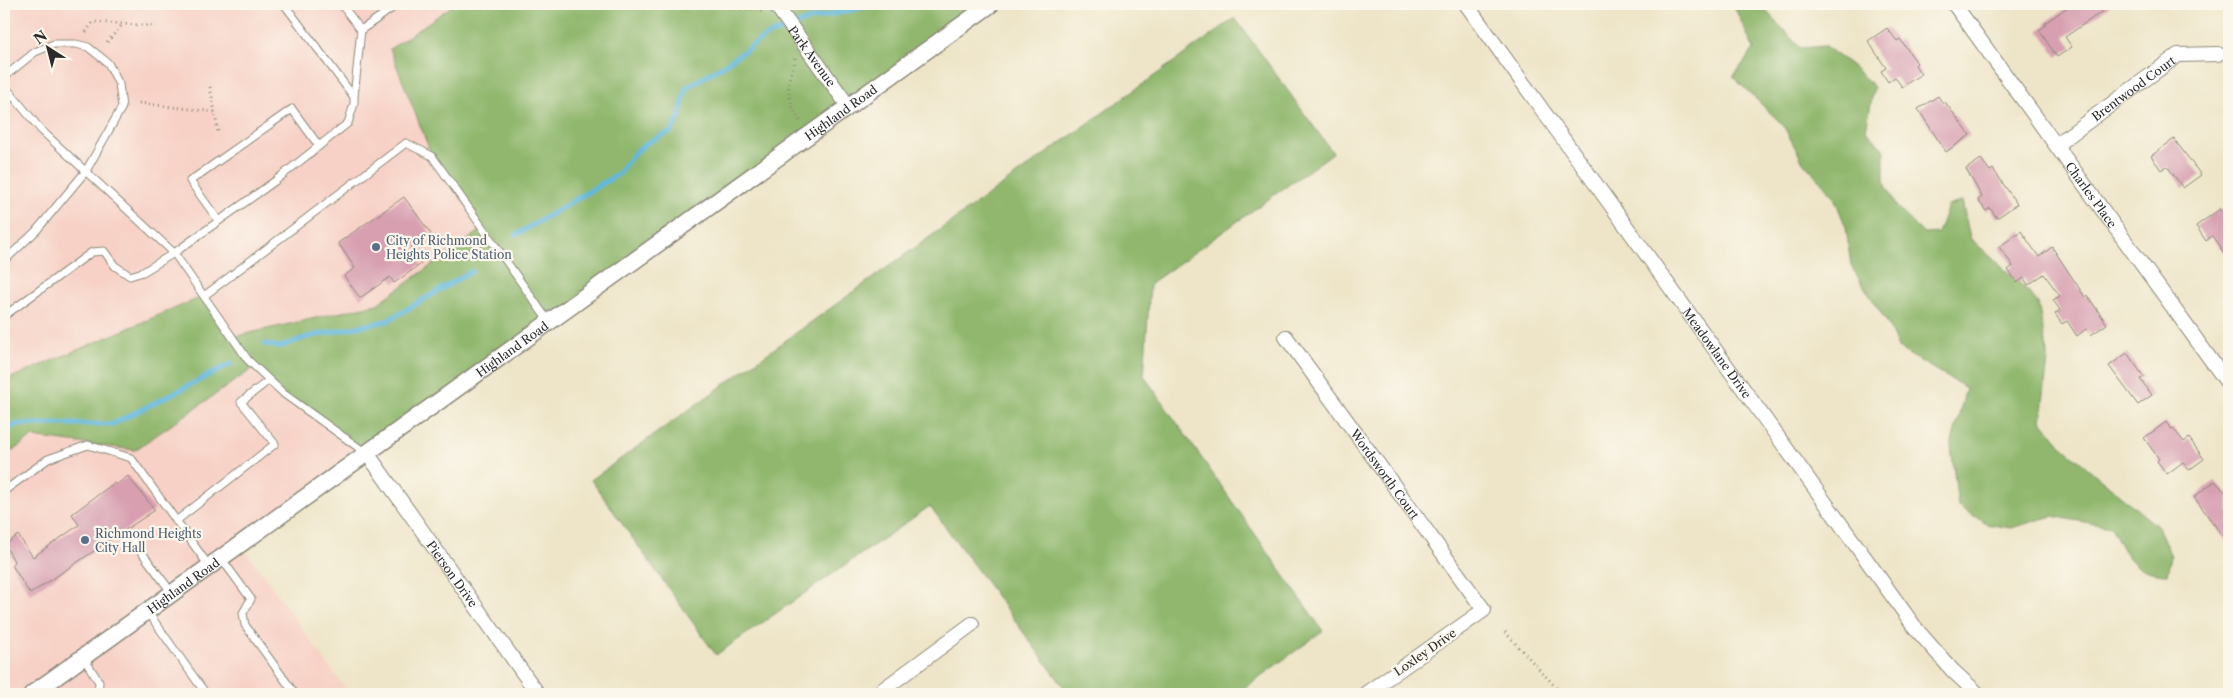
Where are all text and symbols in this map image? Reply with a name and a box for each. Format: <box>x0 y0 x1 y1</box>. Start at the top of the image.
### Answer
north arrow <box>22 22 72 72</box>
street label: Park Avenue <box>785 23 839 90</box>
text: N <box>30 27 51 48</box>
street label: Brentwood Court <box>2089 52 2179 124</box>
street label: Highland Road <box>801 81 880 143</box>
street label: Charles Place <box>2063 159 2121 231</box>
place label: City of Richmond Heights Police Station <box>386 233 512 262</box>
marker: City of Richmond Heights Police Station <box>370 241 382 253</box>
street label: Meadowlane Drive <box>1680 305 1755 401</box>
street label: Highland Road <box>473 317 551 380</box>
street label: Wordsworth Court <box>1347 425 1423 522</box>
place label: Richmond Heights City Hall <box>95 526 201 555</box>
marker: Richmond Heights City Hall <box>79 534 91 546</box>
street label: Pierson Drive <box>424 538 481 610</box>
street label: Highland Road <box>144 554 223 616</box>
street label: Loxley Drive <box>1391 625 1459 679</box>

